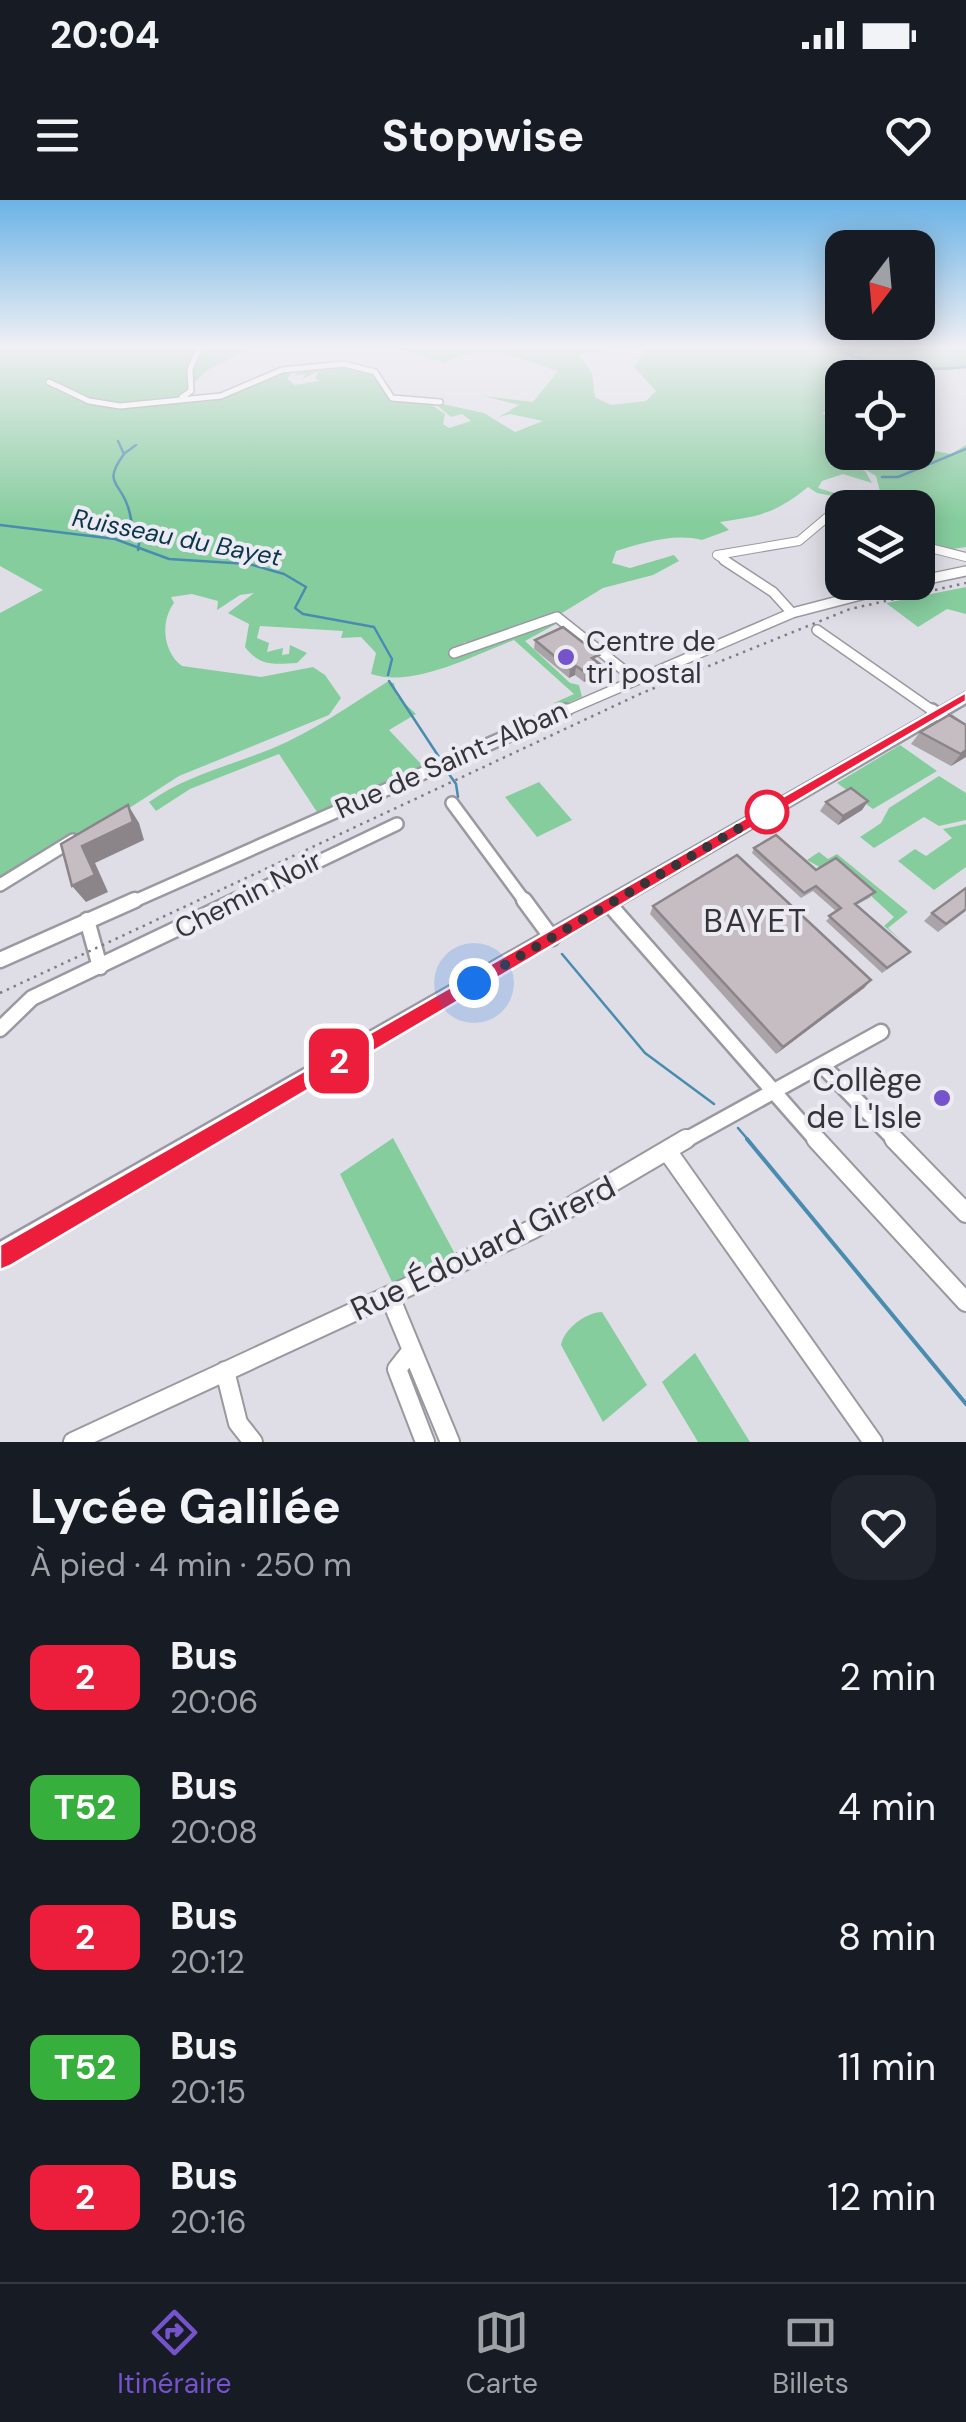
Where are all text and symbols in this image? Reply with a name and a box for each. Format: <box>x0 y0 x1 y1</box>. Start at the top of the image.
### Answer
text: 20:04 <box>50 10 160 60</box>
text: Stopwise <box>382 106 584 165</box>
icon: menu <box>30 108 85 163</box>
icon: heart <box>881 108 936 163</box>
north arrow <box>825 230 935 340</box>
map controls <box>825 230 935 600</box>
button: locate <box>825 360 935 470</box>
button: layers <box>825 490 935 600</box>
water label: Ruisseau du Bayet <box>70 501 285 574</box>
place label: Centre de tri postal <box>586 623 716 692</box>
marker: Centre de tri postal <box>555 646 577 668</box>
street label: Rue de Saint-Alban <box>329 692 573 827</box>
unlabelled marker <box>746 791 788 833</box>
street label: Chemin Noir <box>168 842 328 947</box>
district label: BAYET <box>704 900 808 942</box>
your location <box>449 958 499 1008</box>
line badge: 2 <box>306 1028 372 1094</box>
text: 2 <box>329 1038 349 1084</box>
place label: Collège de L'Isle <box>806 1059 922 1138</box>
marker: Collège de L'Isle <box>931 1087 953 1109</box>
street label: Rue Édouard Girerd <box>344 1166 622 1330</box>
text: Lycée Galilée <box>30 1475 341 1538</box>
button: heart <box>831 1475 936 1580</box>
text: À pied · 4 min · 250 m <box>30 1544 352 1586</box>
text: Bus <box>170 1631 238 1681</box>
text: 2 min <box>839 1652 936 1702</box>
text: 2 <box>75 1654 95 1700</box>
text: 20:06 <box>170 1681 258 1723</box>
text: Bus <box>170 1761 238 1811</box>
text: 4 min <box>838 1782 936 1832</box>
text: T52 <box>54 1784 116 1830</box>
text: 20:08 <box>170 1811 258 1853</box>
text: Bus <box>170 1891 238 1941</box>
text: 8 min <box>838 1912 936 1962</box>
text: 2 <box>75 1914 95 1960</box>
text: 20:12 <box>170 1941 245 1983</box>
text: Bus <box>170 2021 238 2071</box>
text: 11 min <box>837 2042 936 2092</box>
text: T52 <box>54 2044 116 2090</box>
text: 20:15 <box>170 2071 246 2113</box>
text: Bus <box>170 2151 238 2201</box>
text: 12 min <box>827 2172 936 2222</box>
text: 2 <box>75 2174 95 2220</box>
text: 20:16 <box>170 2201 247 2243</box>
tab: Itinéraire <box>117 2305 231 2402</box>
tab: Carte <box>466 2305 538 2402</box>
tab: Billets <box>772 2305 849 2402</box>

